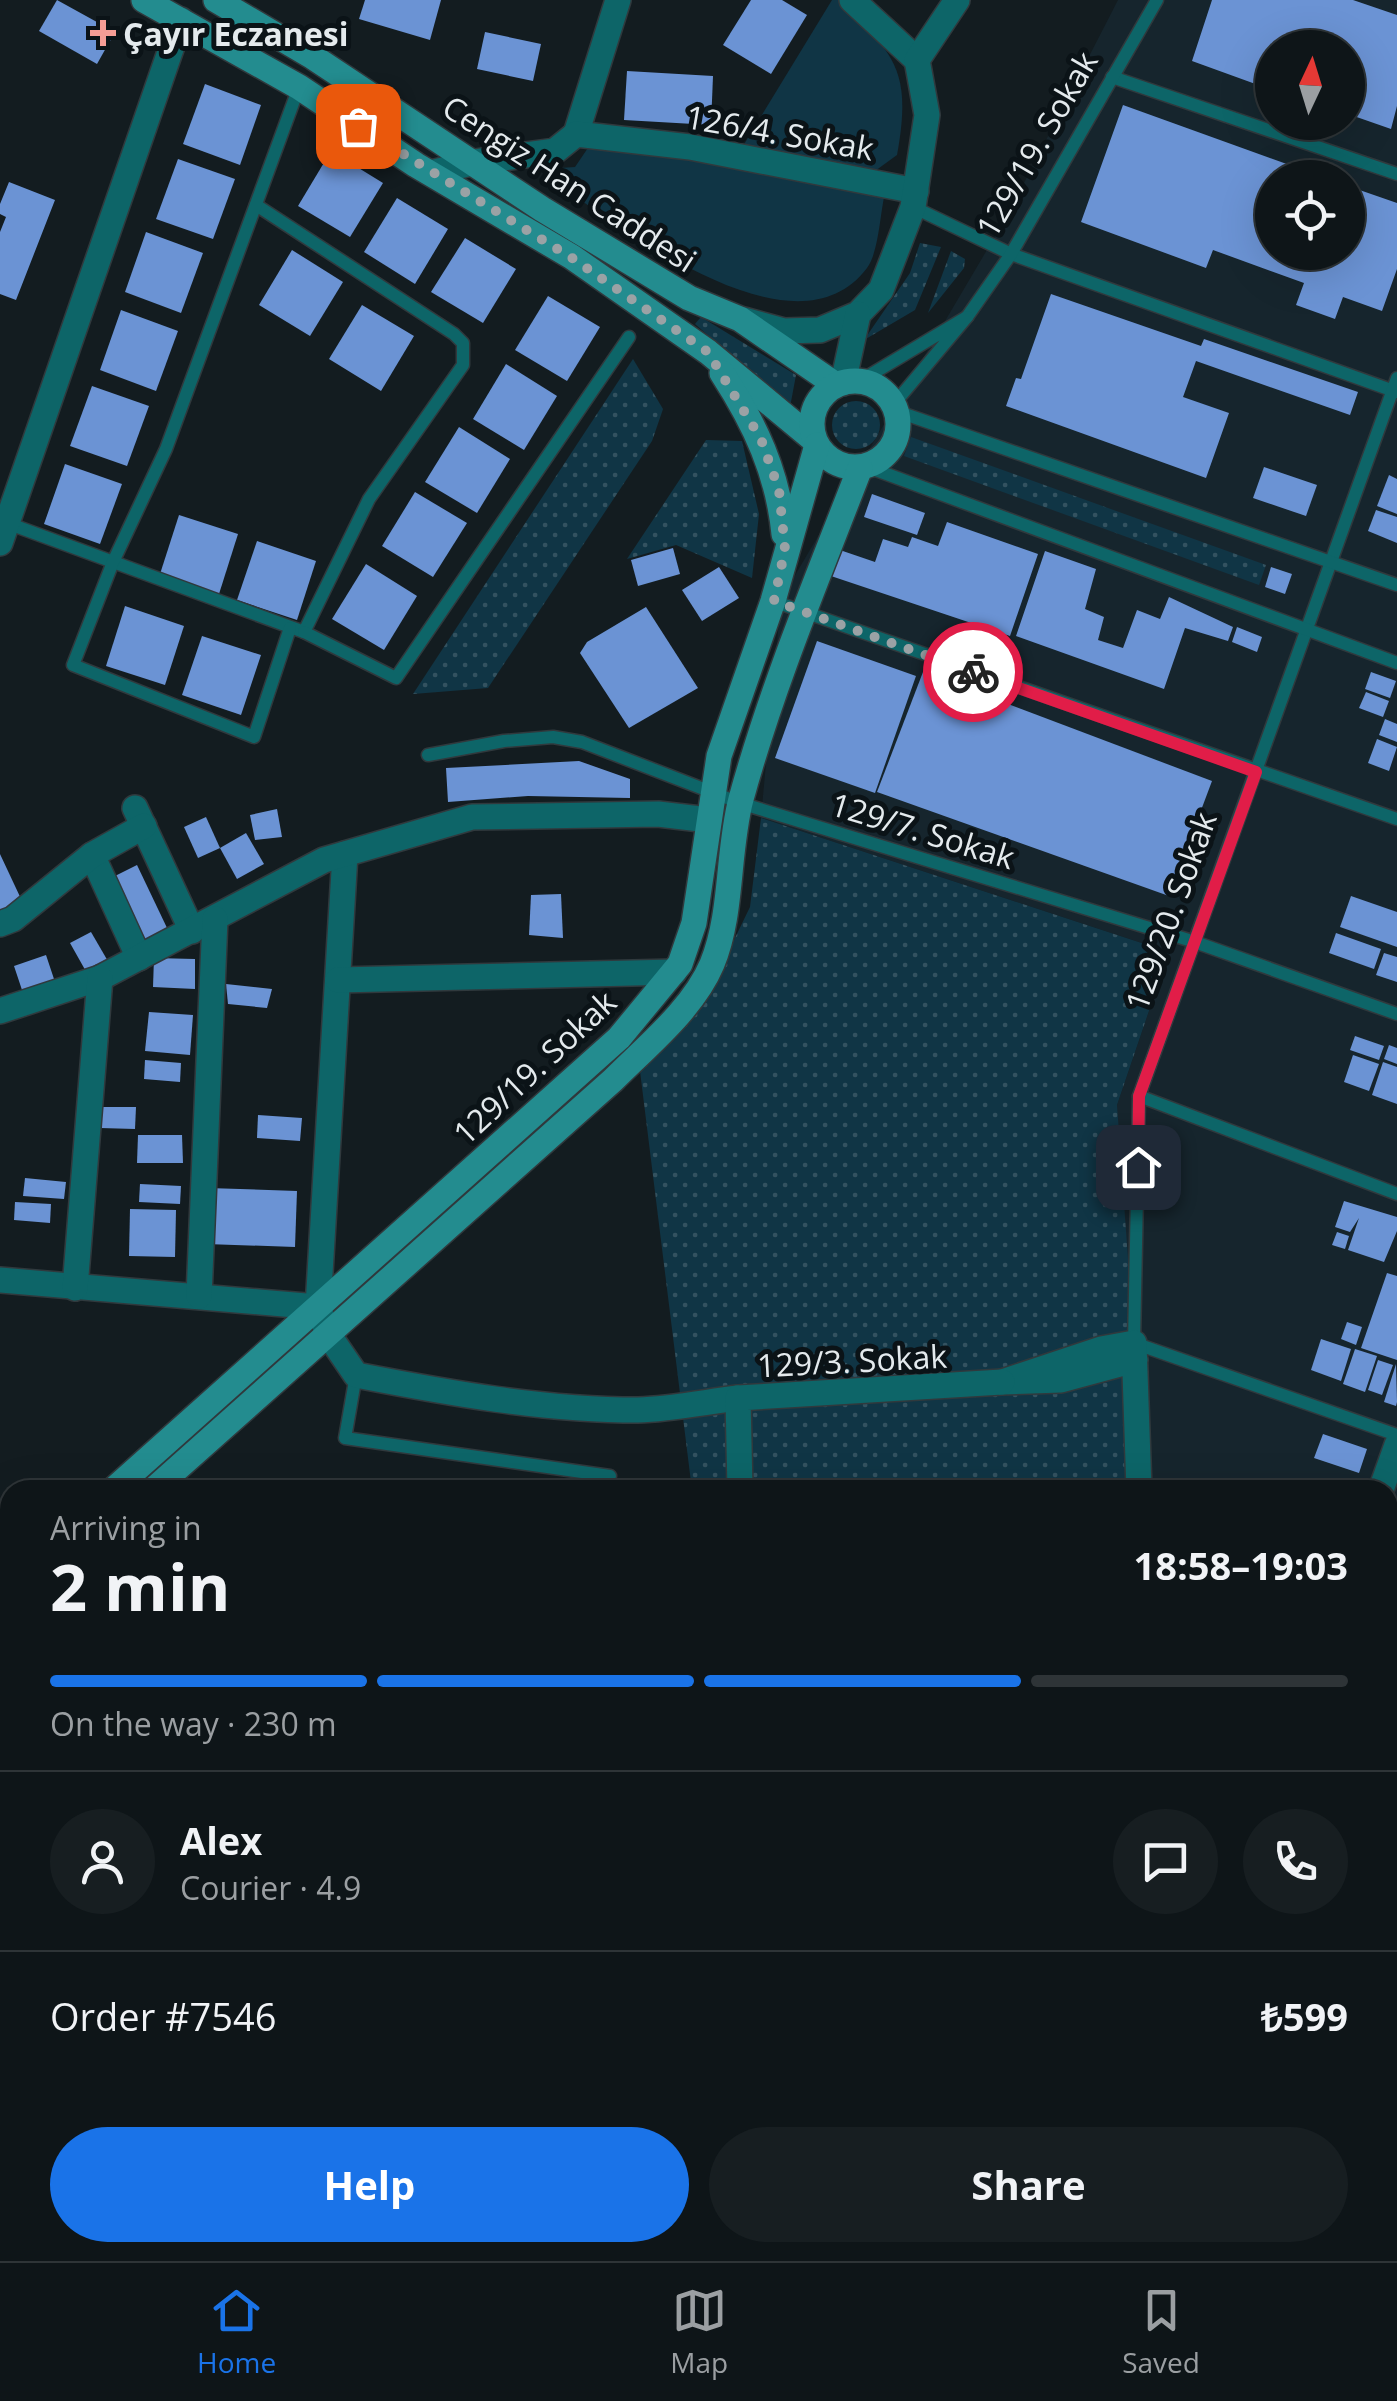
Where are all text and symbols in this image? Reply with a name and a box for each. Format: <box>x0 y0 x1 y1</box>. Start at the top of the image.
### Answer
place label: Çayır Eczanesi <box>123 12 348 55</box>
marker: Çayır Eczanesi <box>92 22 114 44</box>
north arrow <box>1255 30 1365 140</box>
map controls <box>1255 30 1365 270</box>
street label: 129/19. Sokak <box>965 43 1107 245</box>
pin <box>316 84 401 169</box>
street label: Cengiz Han Caddesi <box>435 85 705 281</box>
street label: 126/4. Sokak <box>683 94 877 170</box>
icon: bag <box>331 99 386 154</box>
button: locate <box>1255 160 1365 270</box>
courier <box>923 622 1023 722</box>
icon: bike <box>946 645 1001 700</box>
street label: 129/7. Sokak <box>826 782 1020 878</box>
street label: 129/20. Sokak <box>1114 806 1226 1016</box>
street label: 129/19. Sokak <box>443 980 625 1154</box>
pin <box>1096 1125 1181 1210</box>
icon: home <box>1111 1140 1166 1195</box>
street label: 129/3. Sokak <box>756 1334 948 1386</box>
text: Arriving in <box>50 1506 202 1549</box>
text: 18:58–19:03 <box>1134 1539 1348 1591</box>
text: 2 min <box>50 1542 230 1630</box>
text: On the way · 230 m <box>50 1702 337 1745</box>
button: person <box>50 1809 155 1914</box>
button: chat <box>1113 1809 1218 1914</box>
button: phone <box>1243 1809 1348 1914</box>
text: Alex <box>180 1814 262 1866</box>
text: Courier · 4.9 <box>180 1866 361 1909</box>
text: Order #7546 <box>50 1990 277 2042</box>
text: ₺599 <box>1261 1990 1348 2042</box>
button: Help <box>50 2127 689 2242</box>
button: Share <box>709 2127 1348 2242</box>
tab: Home <box>197 2283 276 2381</box>
tab: Map <box>670 2283 728 2381</box>
tab: Saved <box>1122 2283 1200 2381</box>

